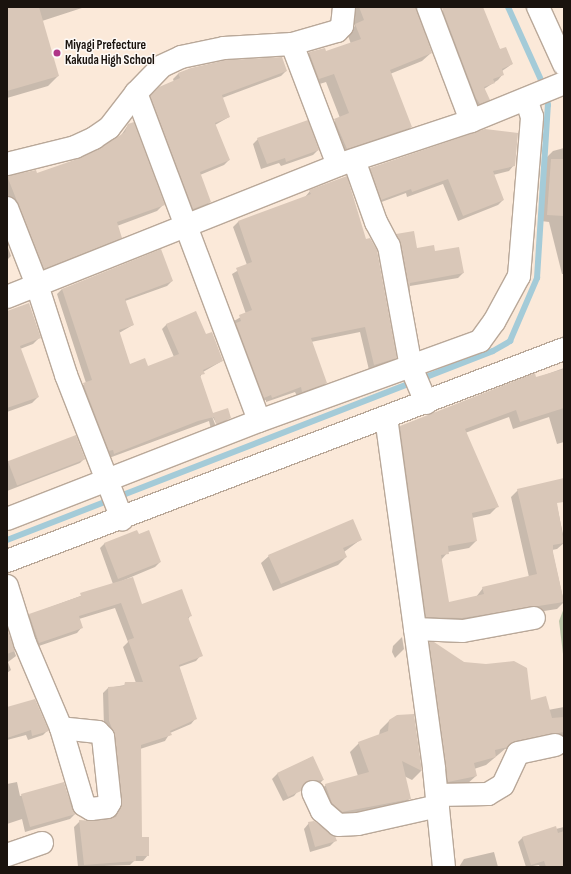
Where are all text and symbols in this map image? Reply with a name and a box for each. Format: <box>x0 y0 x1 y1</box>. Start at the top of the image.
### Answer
place label: Miyagi Prefecture Kakuda High School <box>65 38 155 69</box>
marker: Miyagi Prefecture Kakuda High School <box>52 48 62 58</box>

